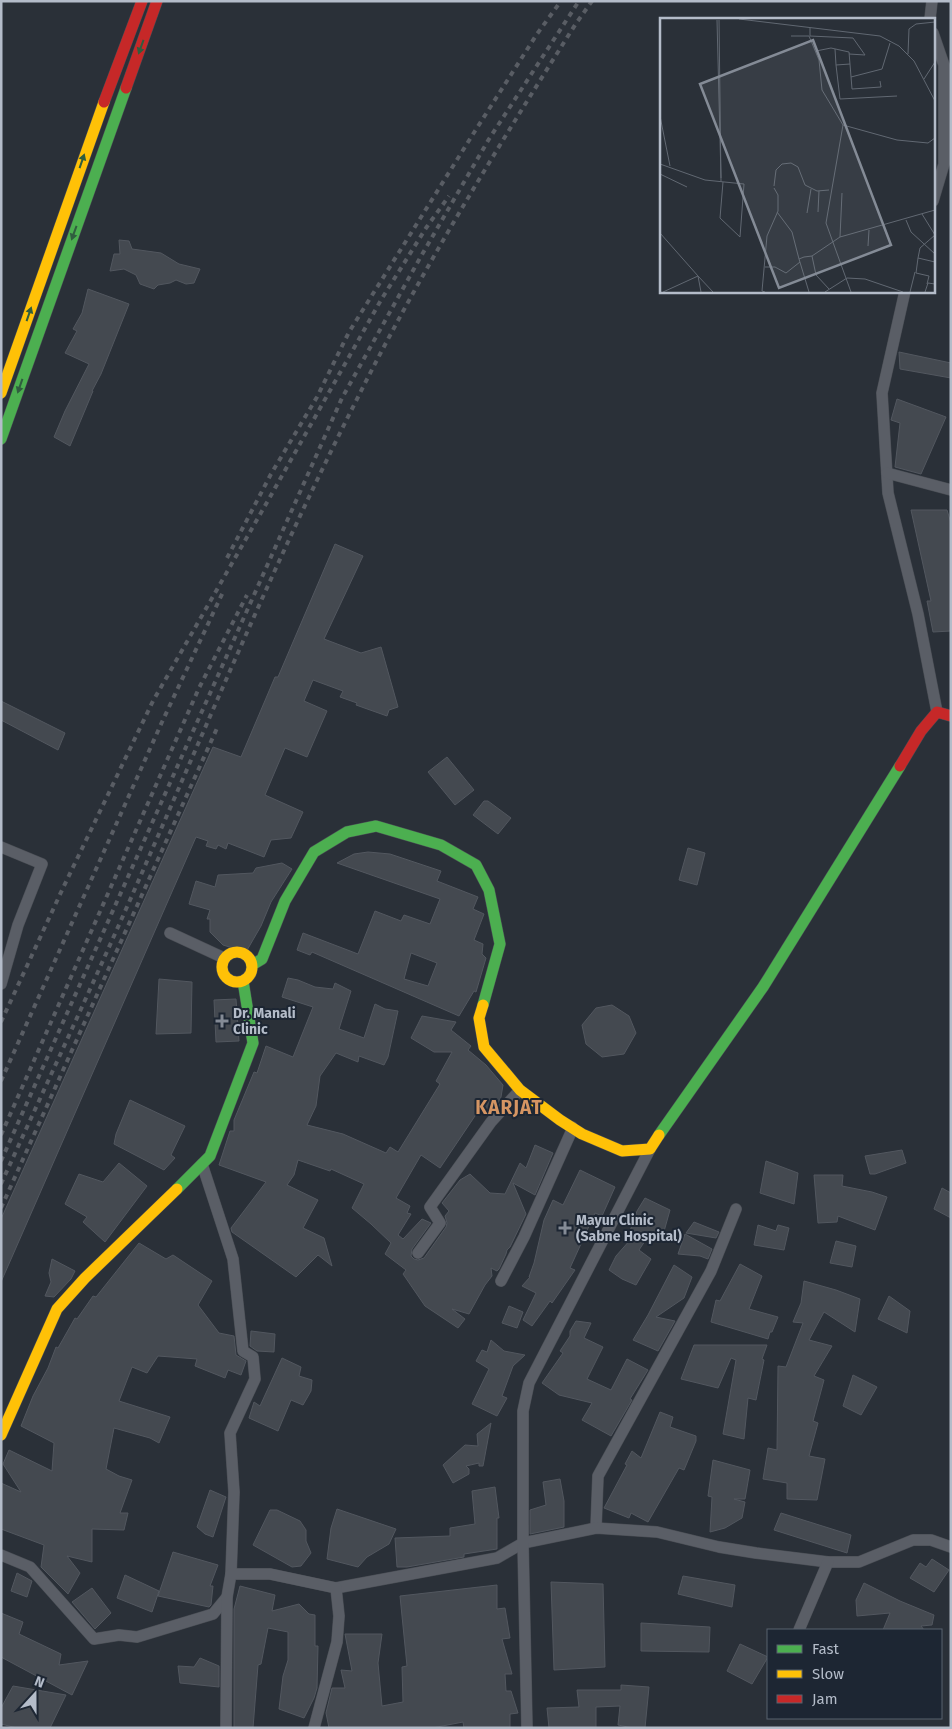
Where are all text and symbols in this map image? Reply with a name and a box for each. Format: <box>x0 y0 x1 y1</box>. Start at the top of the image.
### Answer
inset map <box>660 18 934 292</box>
one-way arrow <box>137 40 145 55</box>
one-way arrow <box>79 153 86 168</box>
one-way arrow <box>70 226 78 241</box>
one-way arrow <box>25 306 33 321</box>
one-way arrow <box>16 379 24 394</box>
place label: Dr. Manali Clinic <box>233 1005 296 1038</box>
marker: Dr. Manali Clinic <box>215 1014 229 1028</box>
district label: KARJAT <box>475 1096 543 1119</box>
place label: Mayur Clinic (Sabne Hospital) <box>576 1212 682 1245</box>
marker: Mayur Clinic (Sabne Hospital) <box>558 1221 572 1235</box>
legend <box>767 1629 942 1719</box>
text: Fast <box>812 1640 839 1658</box>
text: Slow <box>812 1665 844 1683</box>
north arrow <box>10 1669 60 1719</box>
text: N <box>32 1673 47 1692</box>
text: Jam <box>812 1690 838 1708</box>

